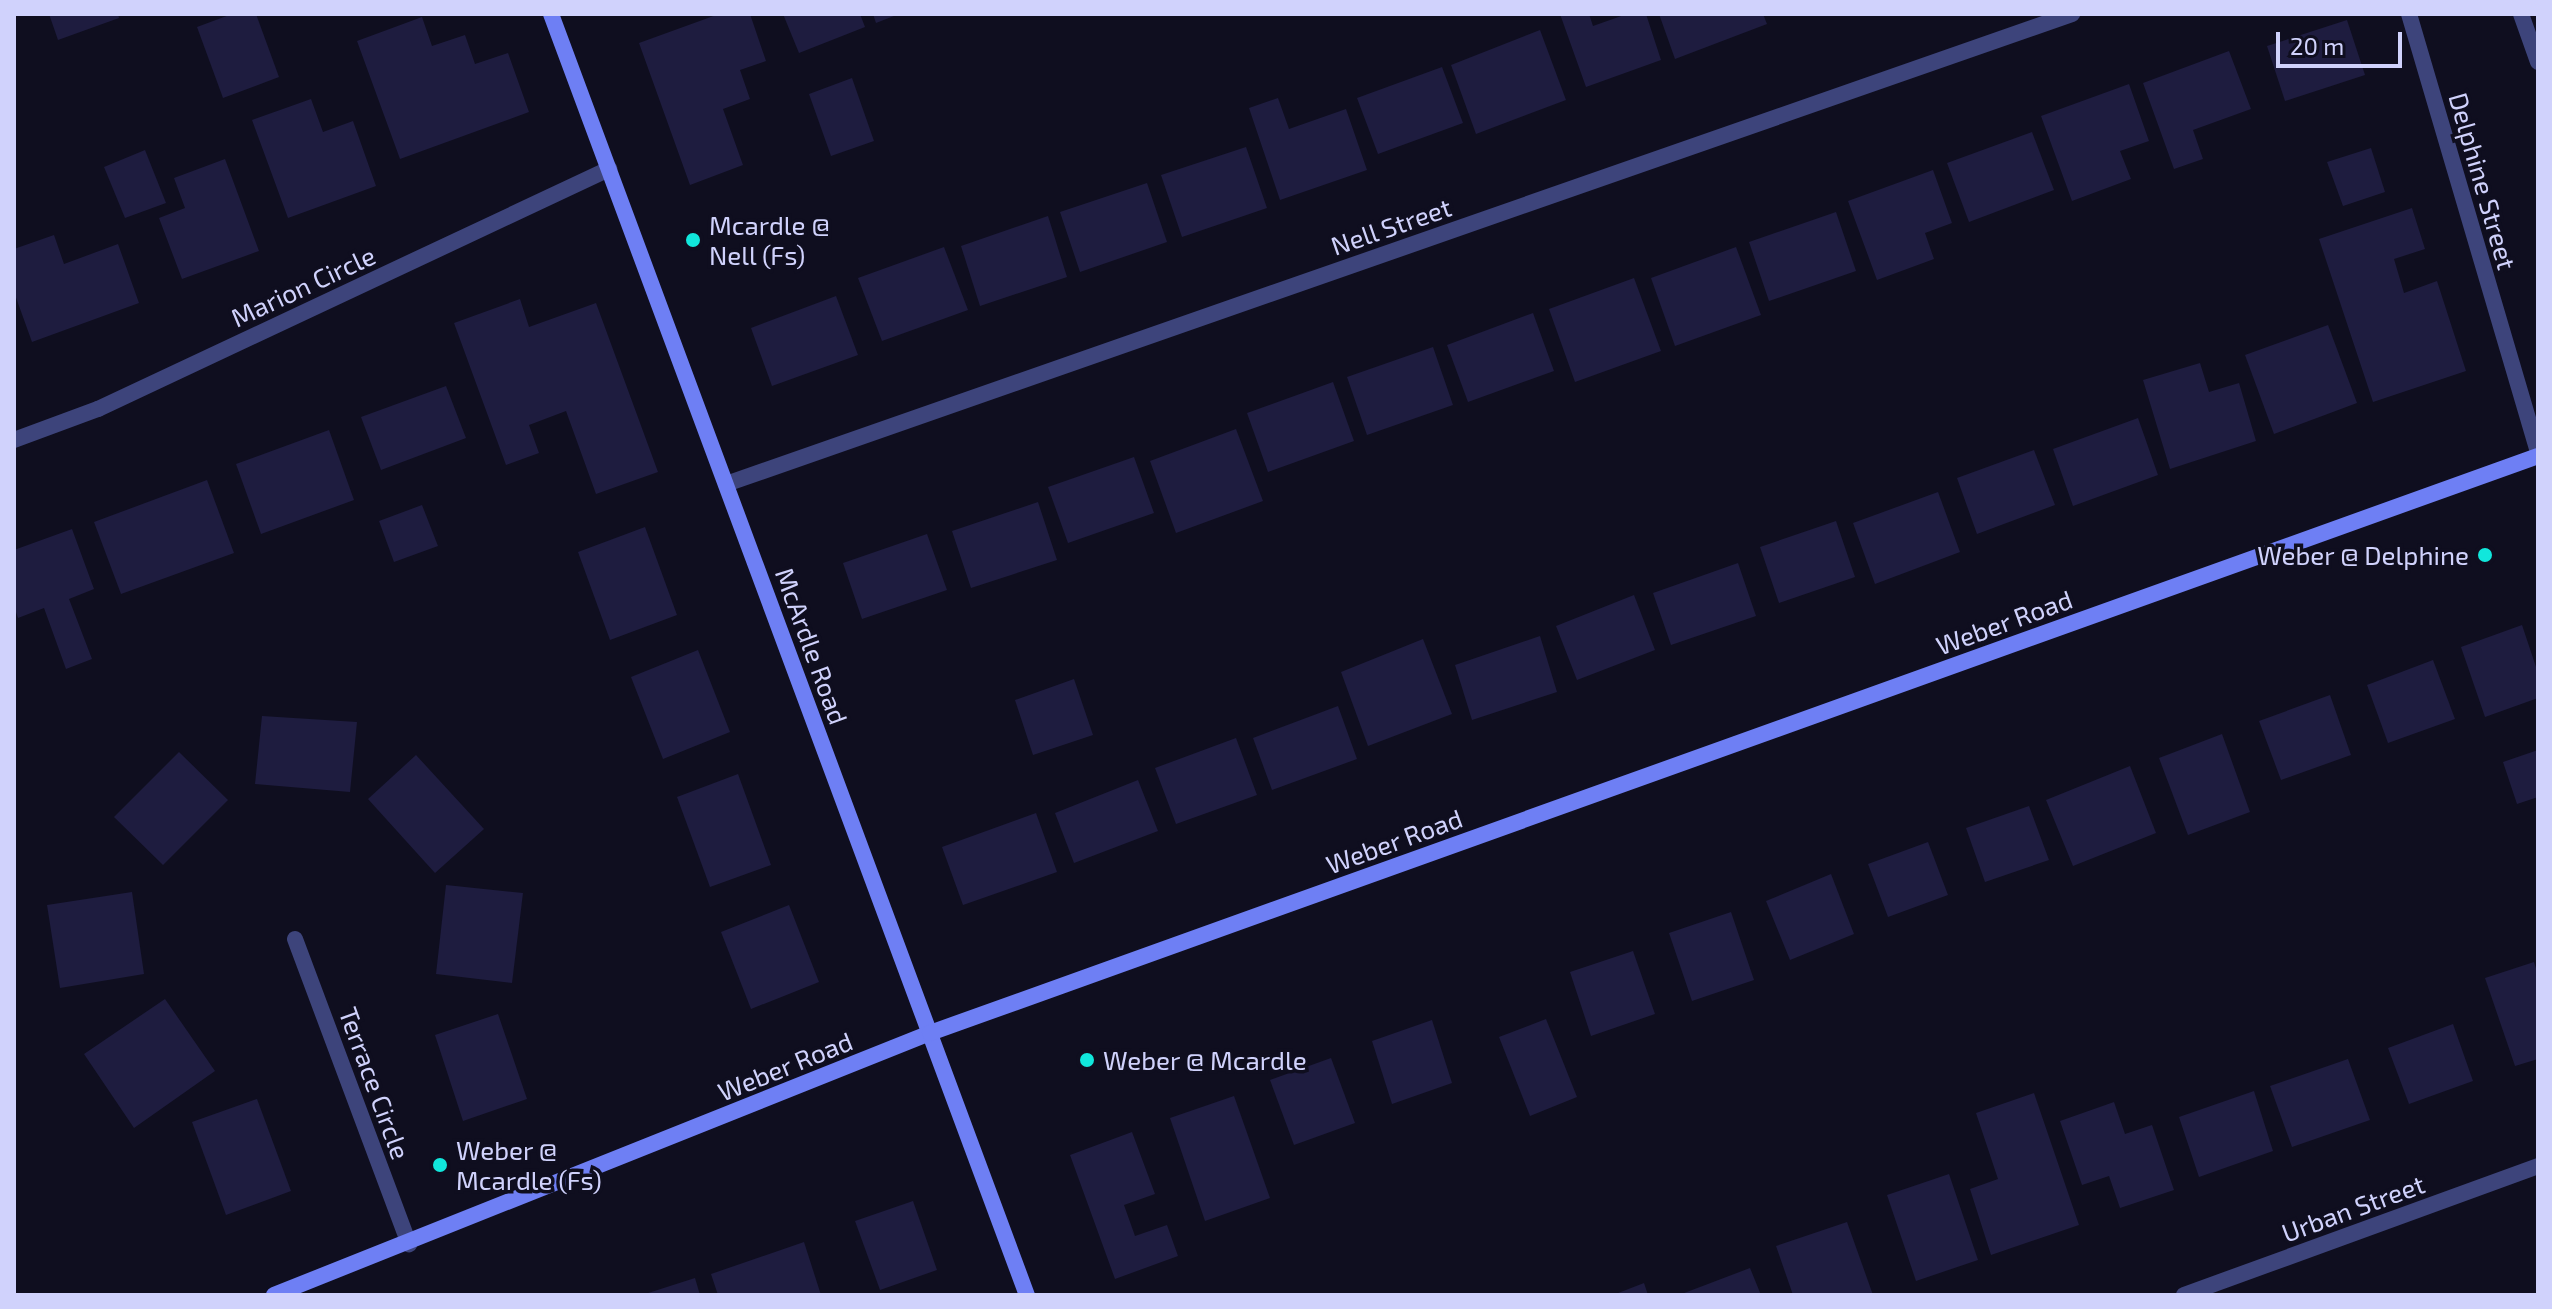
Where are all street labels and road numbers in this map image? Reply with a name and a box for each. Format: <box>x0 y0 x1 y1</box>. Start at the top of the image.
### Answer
street label: Delphine Street <box>2443 89 2523 273</box>
street label: Nell Street <box>1326 191 1456 261</box>
street label: Marion Circle <box>226 239 380 333</box>
street label: McArdle Road <box>769 564 855 728</box>
street label: Weber Road <box>1931 583 2077 661</box>
street label: Weber Road <box>1321 802 1467 880</box>
street label: Terrace Circle <box>333 1003 417 1163</box>
street label: Weber Road <box>713 1025 857 1107</box>
street label: Urban Street <box>2277 1168 2429 1248</box>

